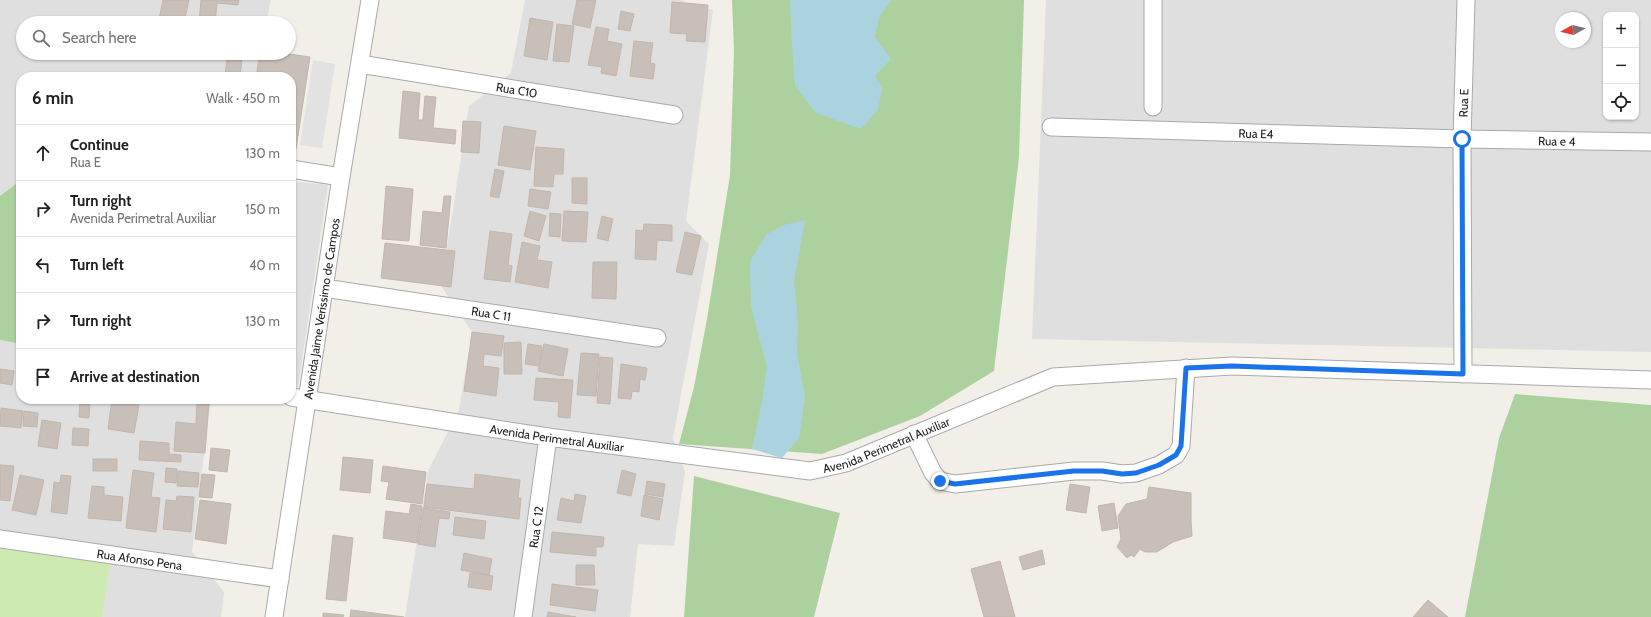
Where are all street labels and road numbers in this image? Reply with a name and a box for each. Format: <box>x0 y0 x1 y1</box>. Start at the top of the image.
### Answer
street label: Rua C10 <box>495 79 539 100</box>
street label: Rua E <box>1455 88 1471 117</box>
street label: Rua E4 <box>1238 125 1274 141</box>
street label: Rua e 4 <box>1538 133 1576 148</box>
street label: Avenida Jaime Veríssimo de Campos <box>300 217 342 400</box>
street label: Rua C 11 <box>470 303 512 323</box>
street label: Avenida Perimetral Auxiliar <box>821 413 952 475</box>
street label: Avenida Perimetral Auxiliar <box>489 421 625 454</box>
street label: Rua C 12 <box>525 505 546 549</box>
street label: Rua Afonso Pena <box>96 545 183 572</box>

